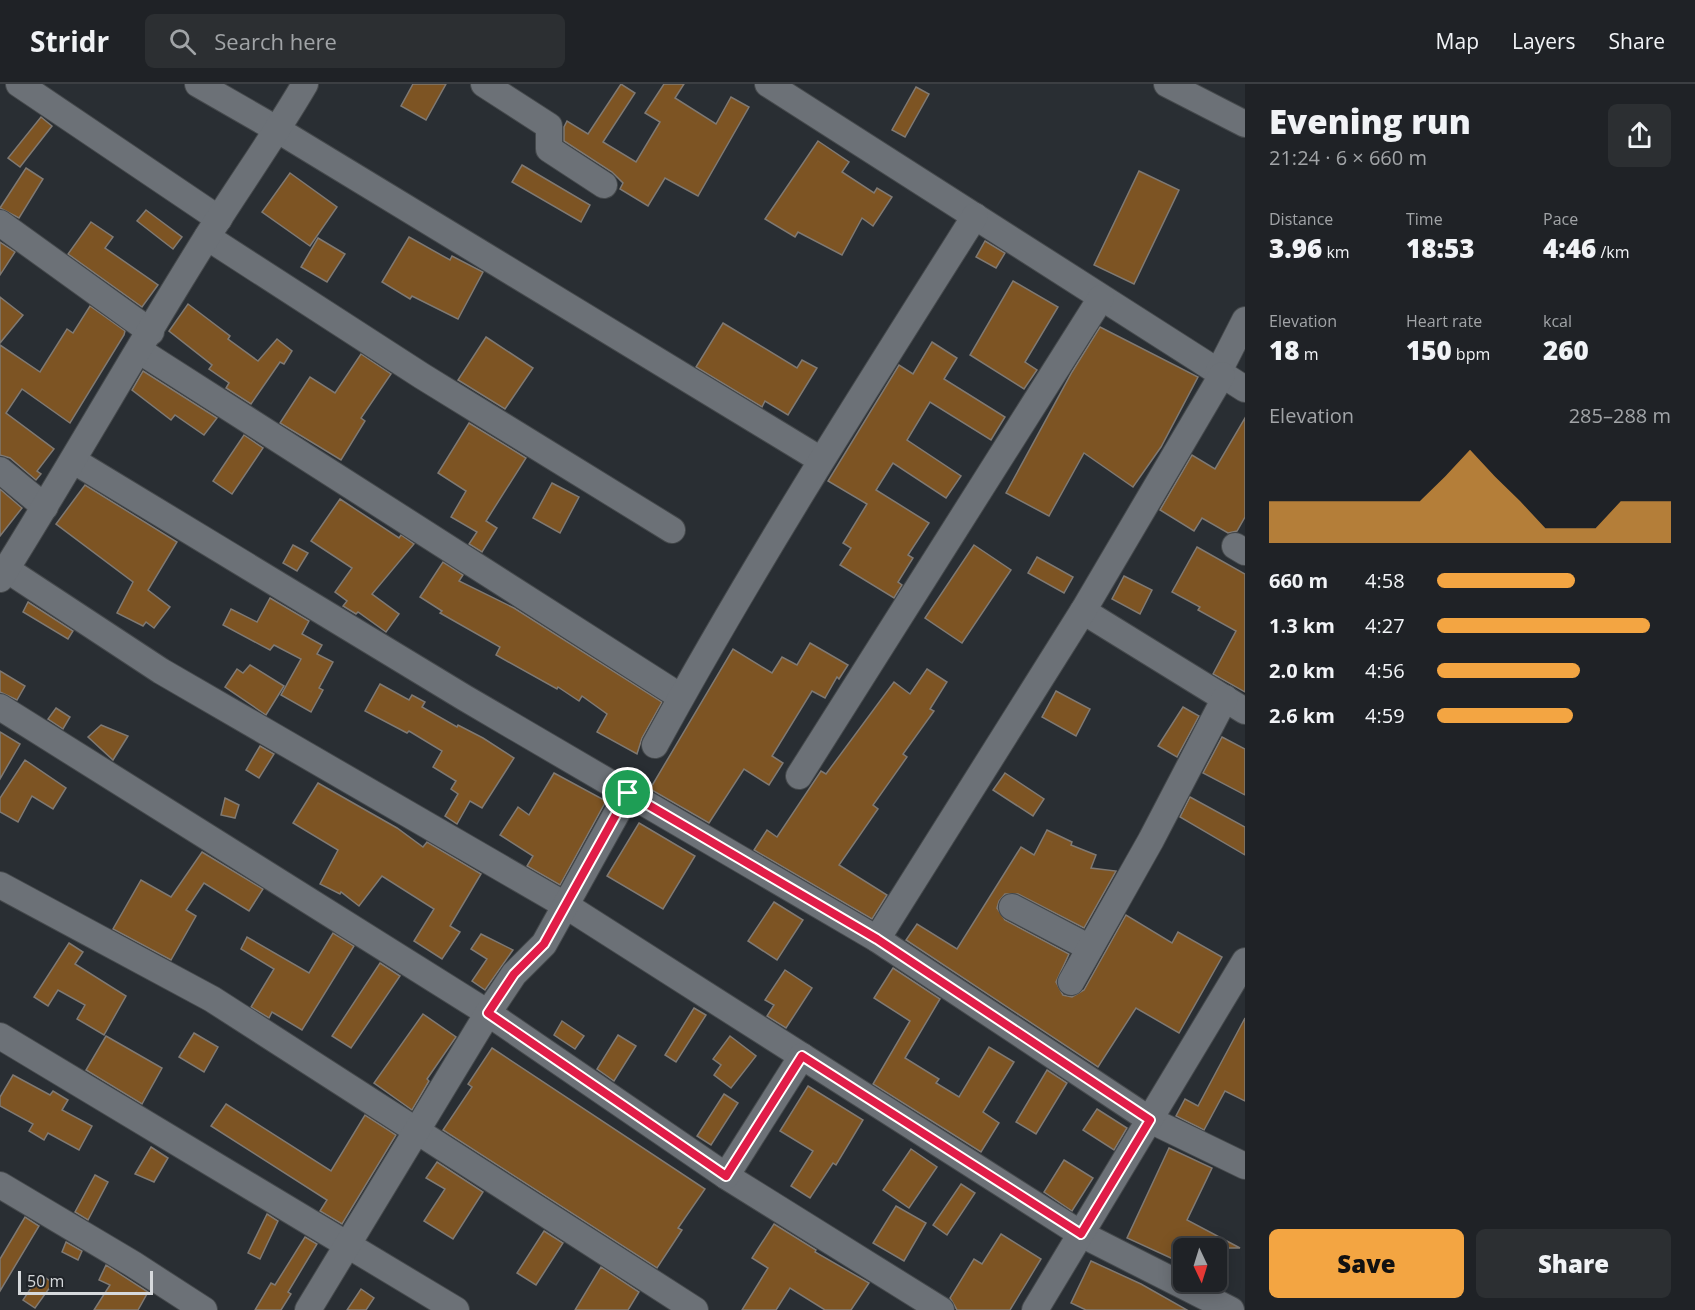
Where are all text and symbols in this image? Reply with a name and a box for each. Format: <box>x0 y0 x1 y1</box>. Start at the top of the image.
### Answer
search box <box>145 14 565 68</box>
text: Stridr <box>30 22 109 60</box>
icon: search <box>166 25 199 58</box>
text: Search here <box>214 26 337 56</box>
text: Map <box>1436 27 1479 55</box>
text: Layers <box>1512 27 1576 55</box>
text: Share <box>1609 27 1665 55</box>
text: Evening run <box>1269 99 1471 144</box>
button: share <box>1608 104 1671 167</box>
text: 21:24 · 6 × 660 m <box>1269 144 1427 171</box>
text: Distance <box>1269 208 1333 230</box>
text: Time <box>1406 208 1443 230</box>
text: Pace <box>1543 208 1578 230</box>
text: 3.96 <box>1269 230 1322 266</box>
text: 18:53 <box>1406 230 1474 266</box>
text: 4:46 <box>1543 230 1596 266</box>
text: km <box>1322 241 1350 263</box>
text: /km <box>1596 241 1629 263</box>
text: Elevation <box>1269 310 1337 332</box>
text: Heart rate <box>1406 310 1482 332</box>
text: kcal <box>1543 310 1572 332</box>
text: 18 <box>1269 332 1299 368</box>
text: 150 <box>1406 332 1452 368</box>
text: 260 <box>1543 332 1589 368</box>
text: m <box>1299 343 1318 365</box>
text: bpm <box>1452 343 1490 365</box>
text: Elevation <box>1269 402 1354 429</box>
text: 285–288 m <box>1569 402 1671 429</box>
text: 660 m <box>1269 567 1328 594</box>
text: 4:58 <box>1365 567 1405 594</box>
text: 1.3 km <box>1269 612 1335 639</box>
text: 4:27 <box>1365 612 1405 639</box>
text: 2.0 km <box>1269 657 1335 684</box>
text: 4:56 <box>1365 657 1405 684</box>
text: 2.6 km <box>1269 702 1335 729</box>
text: 4:59 <box>1365 702 1405 729</box>
pin <box>602 767 653 818</box>
icon: arrive <box>611 776 644 809</box>
button: Save <box>1269 1229 1464 1298</box>
button: Share <box>1476 1229 1671 1298</box>
north arrow <box>1173 1238 1227 1292</box>
map controls <box>1173 1238 1227 1292</box>
scale bar <box>18 1268 153 1296</box>
text: 50 m <box>27 1270 64 1292</box>

